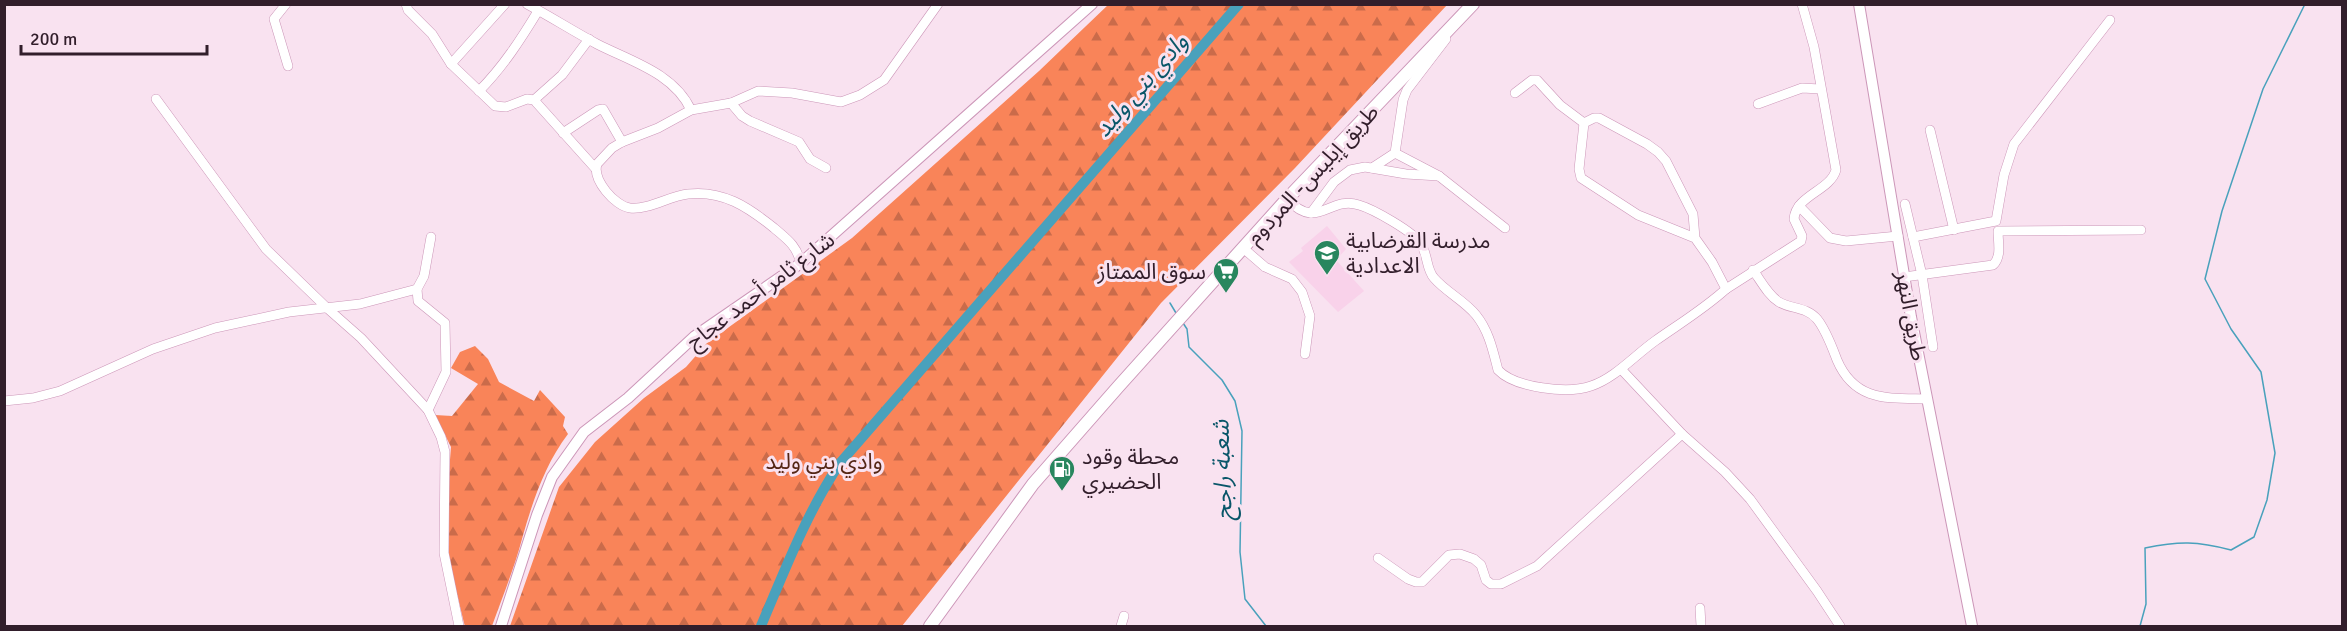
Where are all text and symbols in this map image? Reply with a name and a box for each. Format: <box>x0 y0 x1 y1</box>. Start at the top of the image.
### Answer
scale bar <box>21 18 207 56</box>
water label: وادي بني وليد <box>1088 27 1197 145</box>
text: 200 m <box>30 28 77 50</box>
street label: طريق إيليس- المردوم <box>1240 99 1386 252</box>
street label: شارع ثامر أحمد عجاج <box>681 226 842 357</box>
place label: مدرسة القرضابية الاعدادية <box>1346 227 1490 279</box>
school or university icon: مدرسة القرضابية الاعدادية <box>1312 238 1342 276</box>
supermarket icon: سوق الممتاز <box>1211 256 1241 294</box>
place label: سوق الممتاز <box>1096 258 1206 285</box>
street label: طريق النهر <box>1890 268 1933 363</box>
water label: شعبة راجح <box>1205 419 1242 522</box>
place label: محطة وقود الحضيري <box>1082 443 1179 498</box>
park label: وادي بني وليد <box>765 448 883 478</box>
fuel station icon: محطة وقود الحضيري <box>1047 454 1077 492</box>

